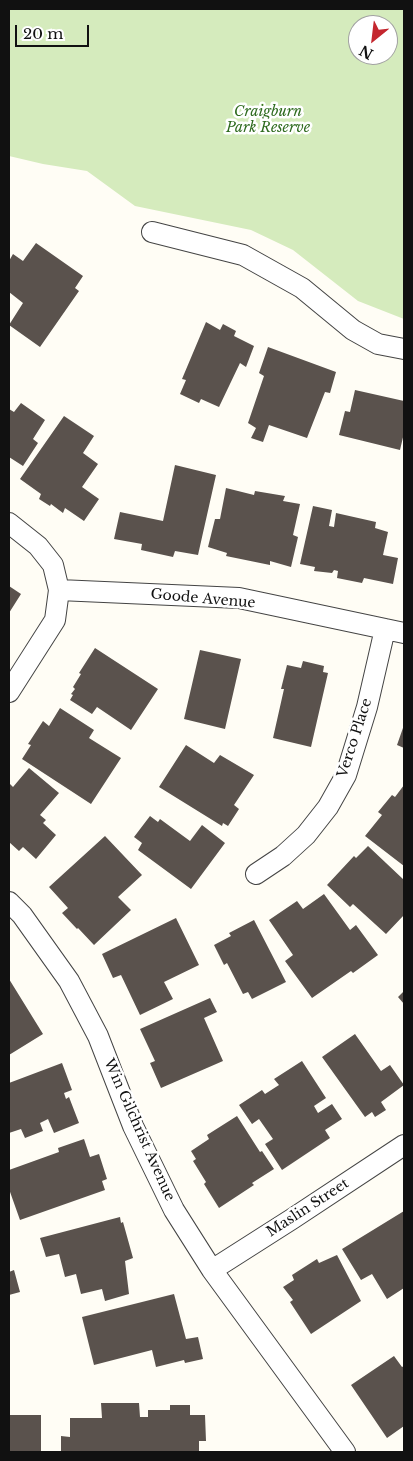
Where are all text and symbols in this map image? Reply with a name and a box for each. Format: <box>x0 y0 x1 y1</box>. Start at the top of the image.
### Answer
scale bar <box>18 15 91 47</box>
north arrow <box>348 15 398 65</box>
text: 20 m <box>23 24 63 43</box>
text: N <box>356 41 376 63</box>
park label: Craigburn Park Reserve <box>226 104 310 136</box>
street label: Goode Avenue <box>150 586 256 612</box>
street label: Verco Place <box>334 696 376 780</box>
street label: Win Gilchrist Avenue <box>100 1056 178 1204</box>
street label: Maslin Street <box>264 1175 352 1241</box>

